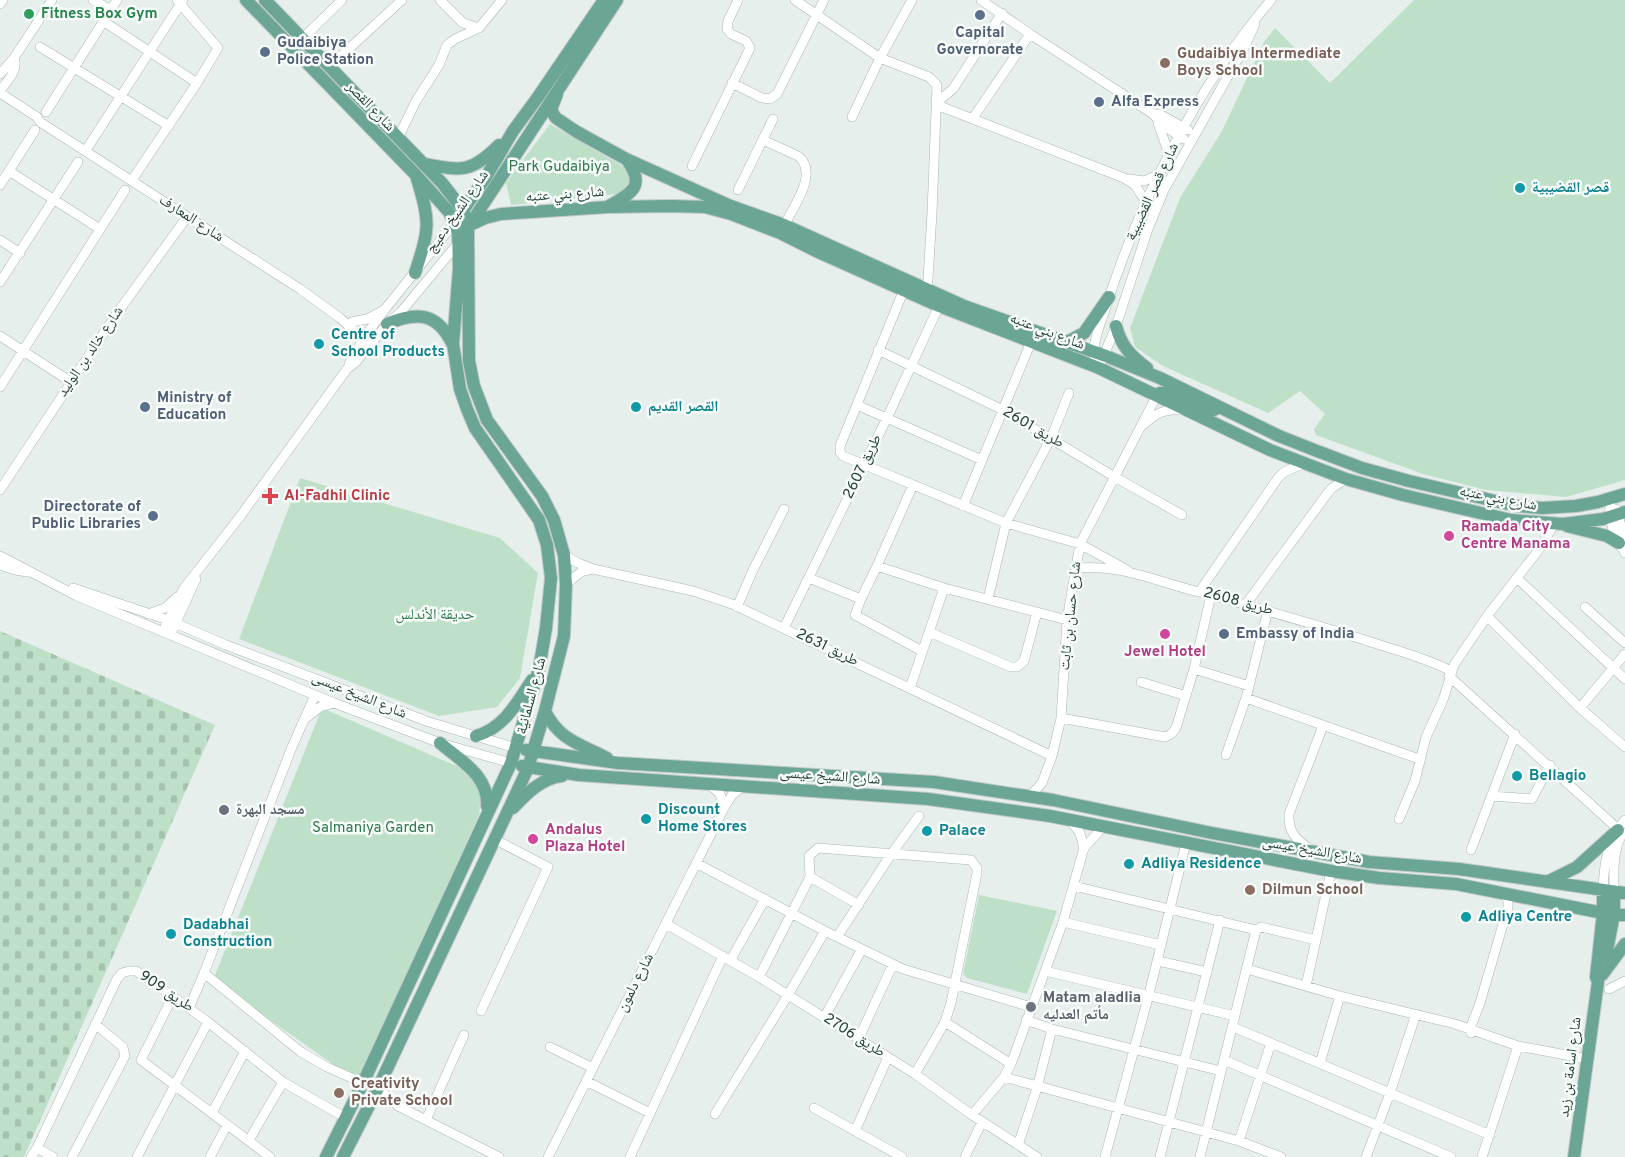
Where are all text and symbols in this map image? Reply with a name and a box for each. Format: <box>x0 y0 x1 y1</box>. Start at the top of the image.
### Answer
place label: Fitness Box Gym <box>41 5 158 24</box>
marker: Fitness Box Gym <box>22 7 36 21</box>
marker: Capital Governorate <box>973 8 987 22</box>
place label: Capital Governorate <box>937 24 1023 60</box>
place label: Gudaibiya Police Station <box>277 34 374 70</box>
marker: Gudaibiya Police Station <box>258 45 272 59</box>
place label: Gudaibiya Intermediate Boys School <box>1177 45 1341 81</box>
marker: Gudaibiya Intermediate Boys School <box>1158 56 1172 70</box>
street label: شارع القصر <box>341 77 399 136</box>
place label: Alfa Express <box>1111 93 1199 112</box>
marker: Alfa Express <box>1092 95 1106 109</box>
street label: شارع قصر القضيبية <box>1122 140 1184 244</box>
park label: Park Gudaibiya <box>508 158 610 177</box>
street label: شارع الشيخ دعيج <box>422 167 494 257</box>
place label: قصر القضيبية <box>1532 179 1609 198</box>
marker: قصر القضيبية <box>1513 181 1527 195</box>
street label: شارع بني عتبه <box>525 183 605 208</box>
street label: شارع المعارف <box>155 191 227 247</box>
street label: شارع خالد بن الوليد <box>54 303 128 401</box>
street label: شارع بني عتبه <box>1007 309 1087 356</box>
place label: Centre of School Products <box>331 326 445 362</box>
marker: Centre of School Products <box>312 337 326 351</box>
place label: Ministry of Education <box>157 389 232 425</box>
place label: القصر القديم <box>648 398 719 417</box>
marker: Ministry of Education <box>138 400 152 414</box>
marker: القصر القديم <box>629 400 643 414</box>
street label: طريق 2601 <box>999 403 1067 453</box>
street label: طريق 2607 <box>839 432 887 502</box>
street label: شارع بني عتبه <box>1457 482 1538 517</box>
marker: Al-Fadhil Clinic <box>261 487 279 505</box>
place label: Al-Fadhil Clinic <box>284 487 390 506</box>
place label: Directorate of Public Libraries <box>32 498 142 534</box>
marker: Directorate of Public Libraries <box>146 509 160 523</box>
place label: Ramada City Centre Manama <box>1461 518 1570 554</box>
marker: Ramada City Centre Manama <box>1442 529 1456 543</box>
street label: شارع حسان بن ثابت <box>1056 560 1086 671</box>
street label: طريق 2608 <box>1201 584 1275 620</box>
park label: حديقة الأندلس <box>396 606 475 625</box>
street label: طريق 2631 <box>793 625 861 671</box>
place label: Embassy of India <box>1236 625 1354 644</box>
marker: Jewel Hotel <box>1158 627 1172 641</box>
marker: Embassy of India <box>1217 627 1231 641</box>
place label: Jewel Hotel <box>1124 643 1206 662</box>
street label: شارع السلمانية <box>513 655 551 736</box>
street label: شارع الشيخ عيسى <box>309 668 409 724</box>
street label: شارع الشيخ عيسى <box>779 764 881 790</box>
place label: Bellagio <box>1529 767 1586 786</box>
marker: Bellagio <box>1510 769 1524 783</box>
place label: مسجد البهرة <box>236 801 305 820</box>
place label: Discount Home Stores <box>658 801 747 837</box>
marker: مسجد البهرة <box>217 803 231 817</box>
marker: Discount Home Stores <box>639 812 653 826</box>
park label: Salmaniya Garden <box>312 819 434 838</box>
place label: Andalus Plaza Hotel <box>545 821 625 857</box>
place label: Palace <box>939 822 986 841</box>
marker: Palace <box>920 824 934 838</box>
marker: Andalus Plaza Hotel <box>526 832 540 846</box>
street label: شارع الشيخ عيسى <box>1261 833 1363 869</box>
place label: Adliya Residence <box>1141 855 1261 874</box>
marker: Adliya Residence <box>1122 857 1136 871</box>
place label: Dilmun School <box>1262 881 1363 900</box>
marker: Dilmun School <box>1243 883 1257 897</box>
place label: Adliya Centre <box>1478 908 1572 927</box>
marker: Adliya Centre <box>1459 910 1473 924</box>
place label: Dadabhai Construction <box>183 916 272 952</box>
marker: Dadabhai Construction <box>164 927 178 941</box>
street label: شارع دلمون <box>613 950 659 1016</box>
street label: طريق 909 <box>135 967 197 1017</box>
place label: Matam aladlia مأتم العدليه <box>1043 989 1141 1025</box>
marker: Matam aladlia مأتم العدليه <box>1024 1000 1038 1014</box>
street label: طريق 2706 <box>820 1010 888 1062</box>
street label: شارع اسامة بن زيد <box>1555 1016 1587 1118</box>
place label: Creativity Private School <box>351 1075 453 1111</box>
marker: Creativity Private School <box>332 1086 346 1100</box>

